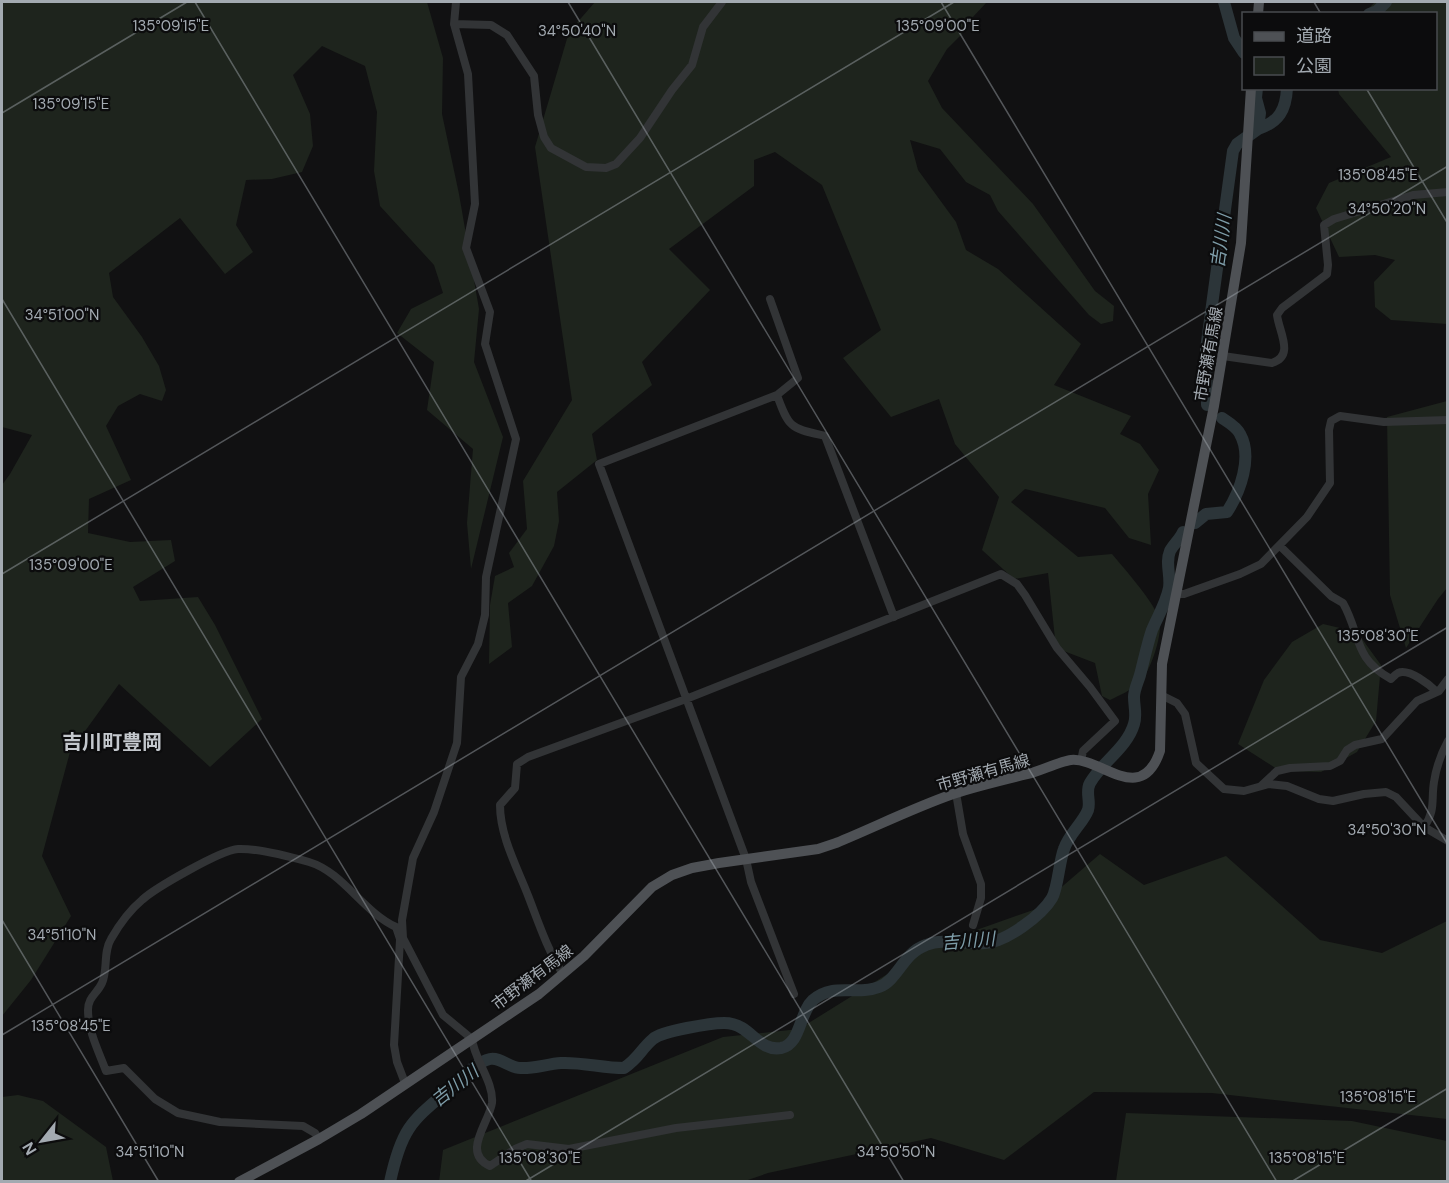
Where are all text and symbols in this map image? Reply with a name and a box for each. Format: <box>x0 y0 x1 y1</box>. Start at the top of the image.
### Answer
legend <box>1242 12 1437 90</box>
text: 135°09'15"E <box>133 16 209 36</box>
text: 135°09'00"E <box>896 16 980 36</box>
text: 34°50'40"N <box>538 21 616 41</box>
text: 道路 <box>1296 24 1332 48</box>
text: 公園 <box>1296 54 1332 78</box>
text: 135°09'15"E <box>33 94 109 114</box>
text: 135°08'45"E <box>1338 165 1418 185</box>
text: 34°50'20"N <box>1348 199 1426 219</box>
water label: 吉川川 <box>1205 211 1237 269</box>
text: 34°51'00"N <box>25 305 99 325</box>
street label: 市野瀬有馬線 <box>1190 305 1227 403</box>
text: 135°09'00"E <box>29 555 113 575</box>
text: 135°08'30"E <box>1337 626 1419 646</box>
district label: 吉川町豊岡 <box>62 729 162 755</box>
street label: 市野瀬有馬線 <box>934 749 1032 796</box>
text: 34°50'30"N <box>1348 820 1426 840</box>
text: 34°51'10"N <box>27 925 97 945</box>
water label: 吉川川 <box>940 927 998 955</box>
street label: 市野瀬有馬線 <box>488 940 577 1015</box>
text: 135°08'45"E <box>31 1016 111 1036</box>
water label: 吉川川 <box>426 1059 485 1112</box>
text: 135°08'15"E <box>1340 1087 1416 1107</box>
north arrow <box>12 1111 72 1171</box>
text: N <box>18 1138 42 1159</box>
text: 34°51'10"N <box>115 1142 185 1162</box>
text: 34°50'50"N <box>857 1142 935 1162</box>
text: 135°08'30"E <box>499 1148 581 1168</box>
text: 135°08'15"E <box>1269 1148 1345 1168</box>

